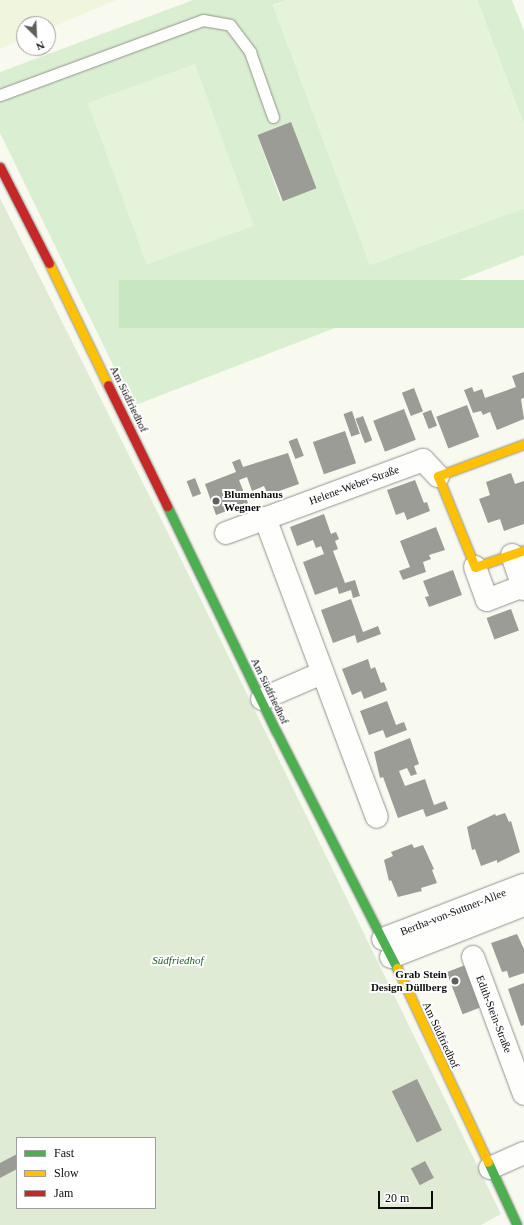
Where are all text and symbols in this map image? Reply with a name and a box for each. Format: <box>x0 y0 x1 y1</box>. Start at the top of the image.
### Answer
north arrow <box>16 16 56 56</box>
text: N <box>34 39 47 53</box>
street label: Am Südfriedhof <box>107 364 151 434</box>
street label: Helene-Weber-Straße <box>307 463 401 507</box>
place label: Blumenhaus Wegner <box>224 488 283 514</box>
marker: Blumenhaus Wegner <box>211 496 221 506</box>
street label: Am Südfriedhof <box>248 656 292 726</box>
street label: Bertha-von-Suttner-Allee <box>398 886 508 938</box>
park label: Südfriedhof <box>152 953 204 967</box>
place label: Grab Stein Design Düllberg <box>371 968 447 994</box>
street label: Edith-Stein-Straße <box>473 973 515 1055</box>
marker: Grab Stein Design Düllberg <box>450 976 460 986</box>
street label: Am Südfriedhof <box>420 1000 462 1070</box>
legend <box>16 1137 156 1209</box>
text: Fast <box>54 1146 74 1160</box>
text: Slow <box>54 1166 79 1180</box>
scale bar <box>380 1183 435 1209</box>
text: Jam <box>54 1186 73 1200</box>
text: 20 m <box>385 1191 409 1205</box>

